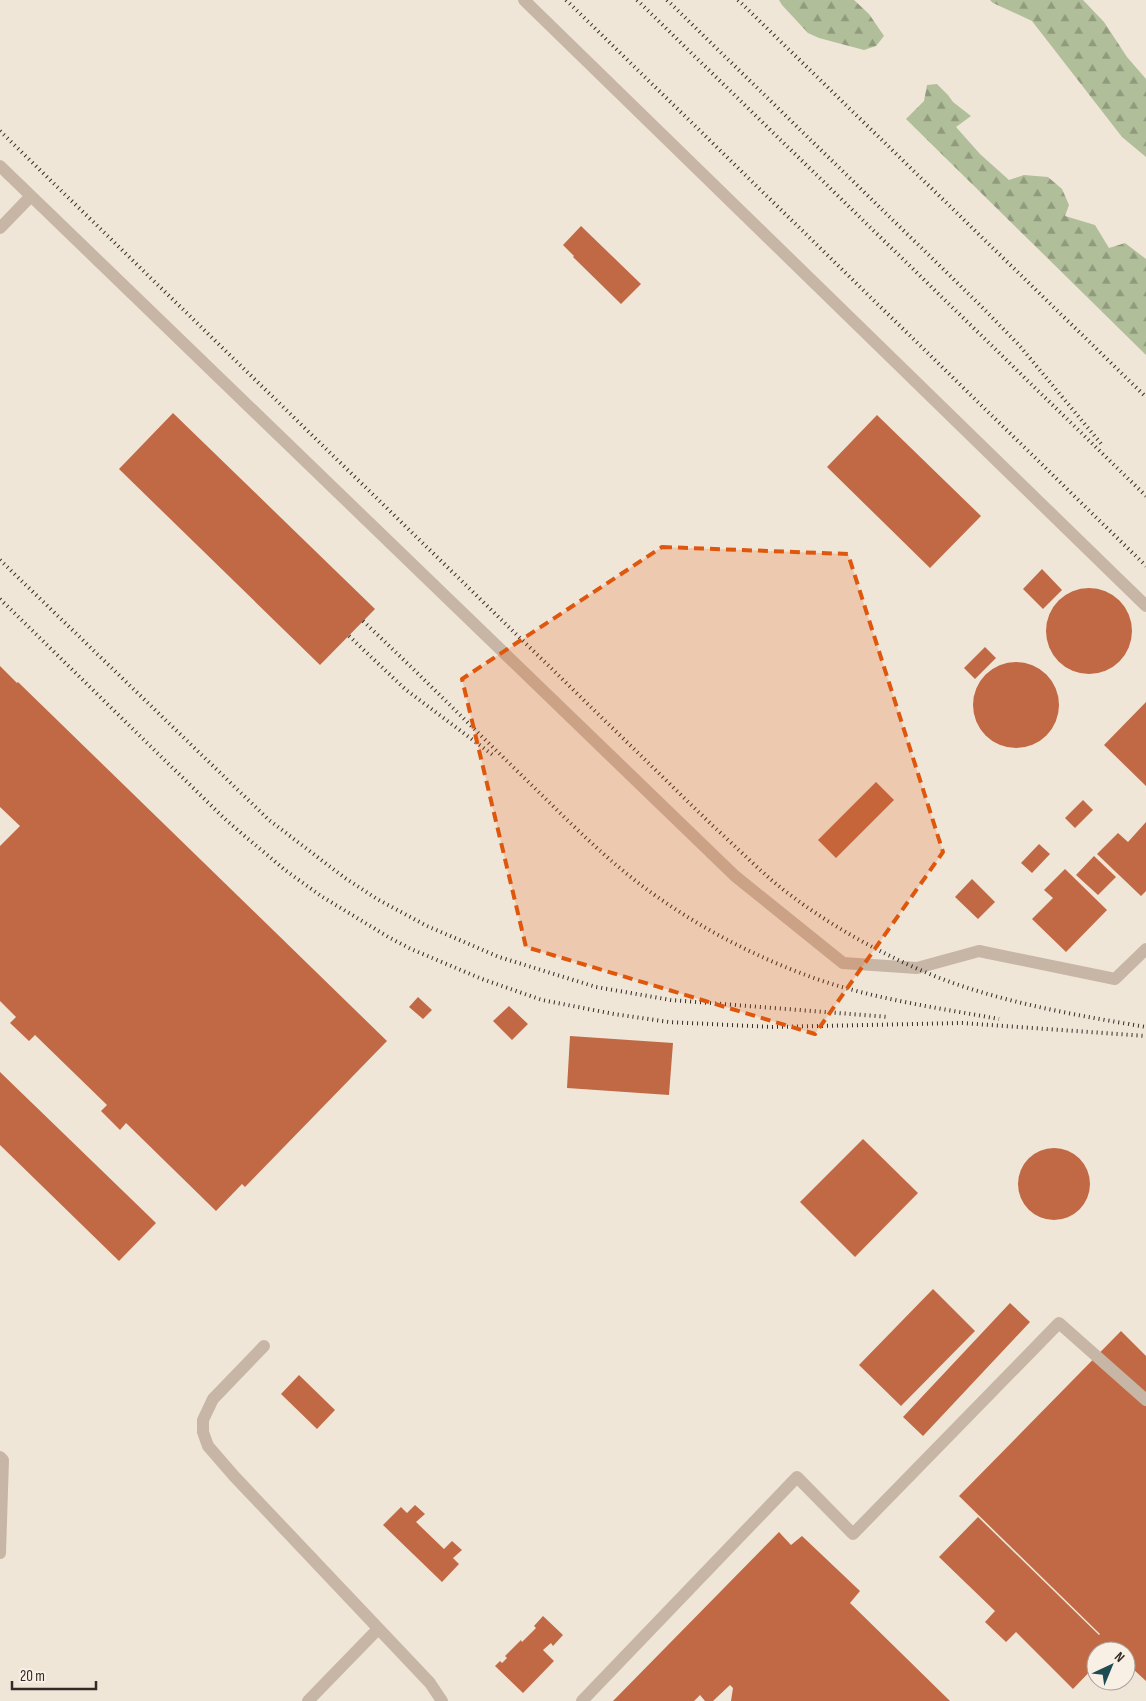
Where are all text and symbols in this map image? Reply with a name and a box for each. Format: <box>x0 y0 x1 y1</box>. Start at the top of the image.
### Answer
north arrow <box>1086 1641 1136 1691</box>
text: N <box>1111 1648 1128 1666</box>
scale bar <box>12 1658 96 1690</box>
text: 20 m <box>20 1667 45 1686</box>

